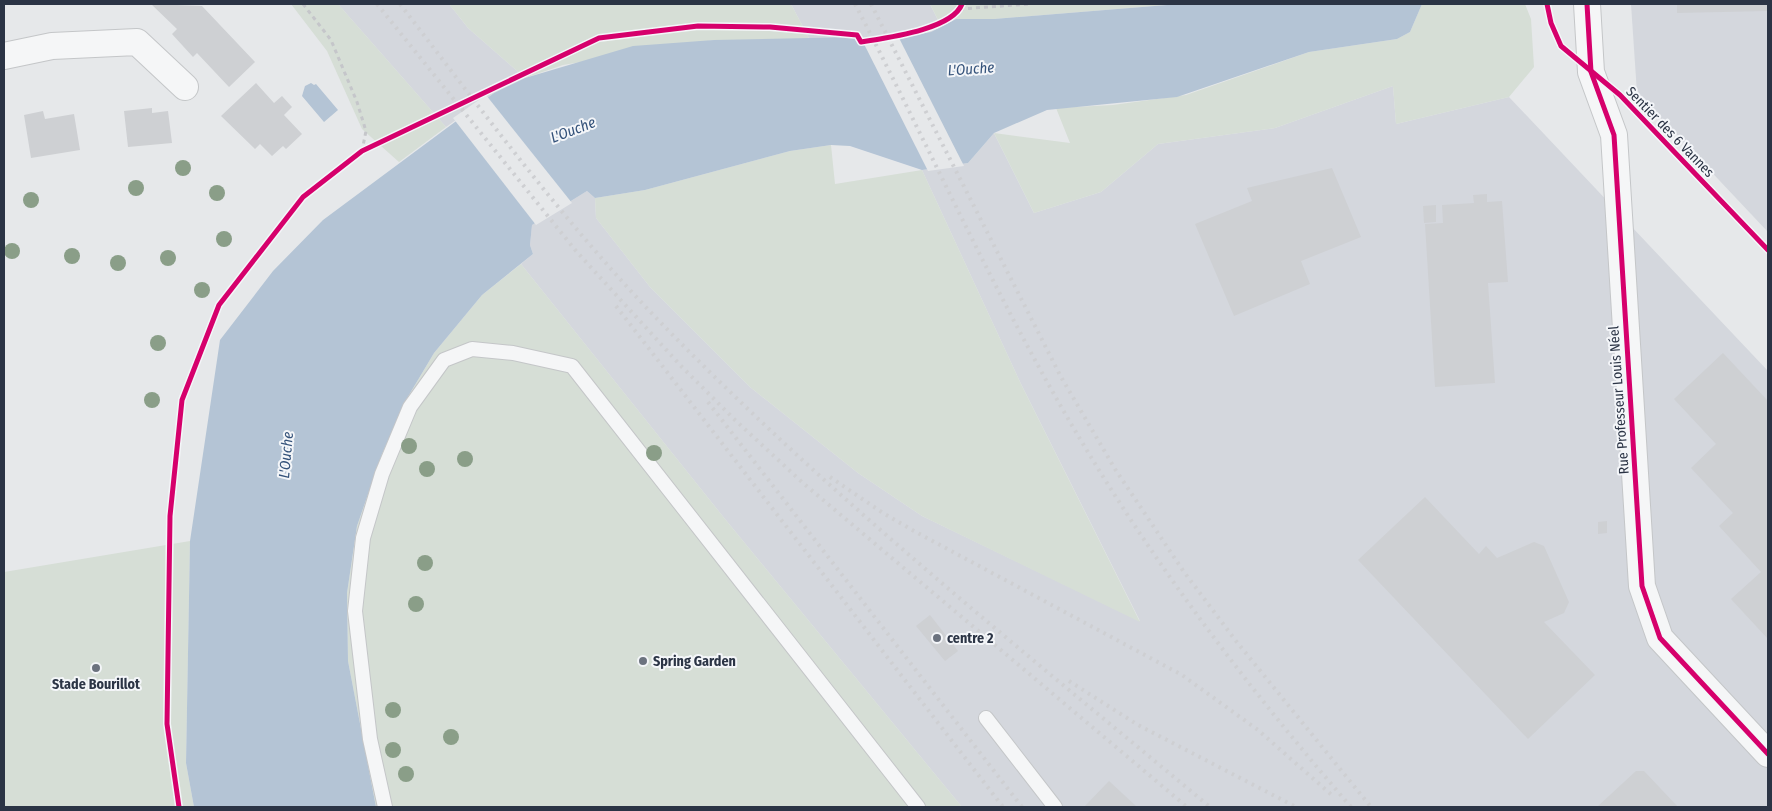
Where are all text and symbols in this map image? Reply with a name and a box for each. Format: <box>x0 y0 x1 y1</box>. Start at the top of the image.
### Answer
water label: L'Ouche <box>947 58 995 80</box>
street label: Sentier des 6 Vannes <box>1622 83 1718 181</box>
water label: L'Ouche <box>548 113 598 147</box>
street label: Rue Professeur Louis Néel <box>1605 325 1633 475</box>
water label: L'Ouche <box>275 431 297 479</box>
place label: centre 2 <box>947 630 994 647</box>
marker: centre 2 <box>931 632 943 644</box>
place label: Spring Garden <box>653 653 736 670</box>
marker: Spring Garden <box>637 655 649 667</box>
marker: Stade Bourillot <box>90 662 102 674</box>
place label: Stade Bourillot <box>52 676 141 693</box>

